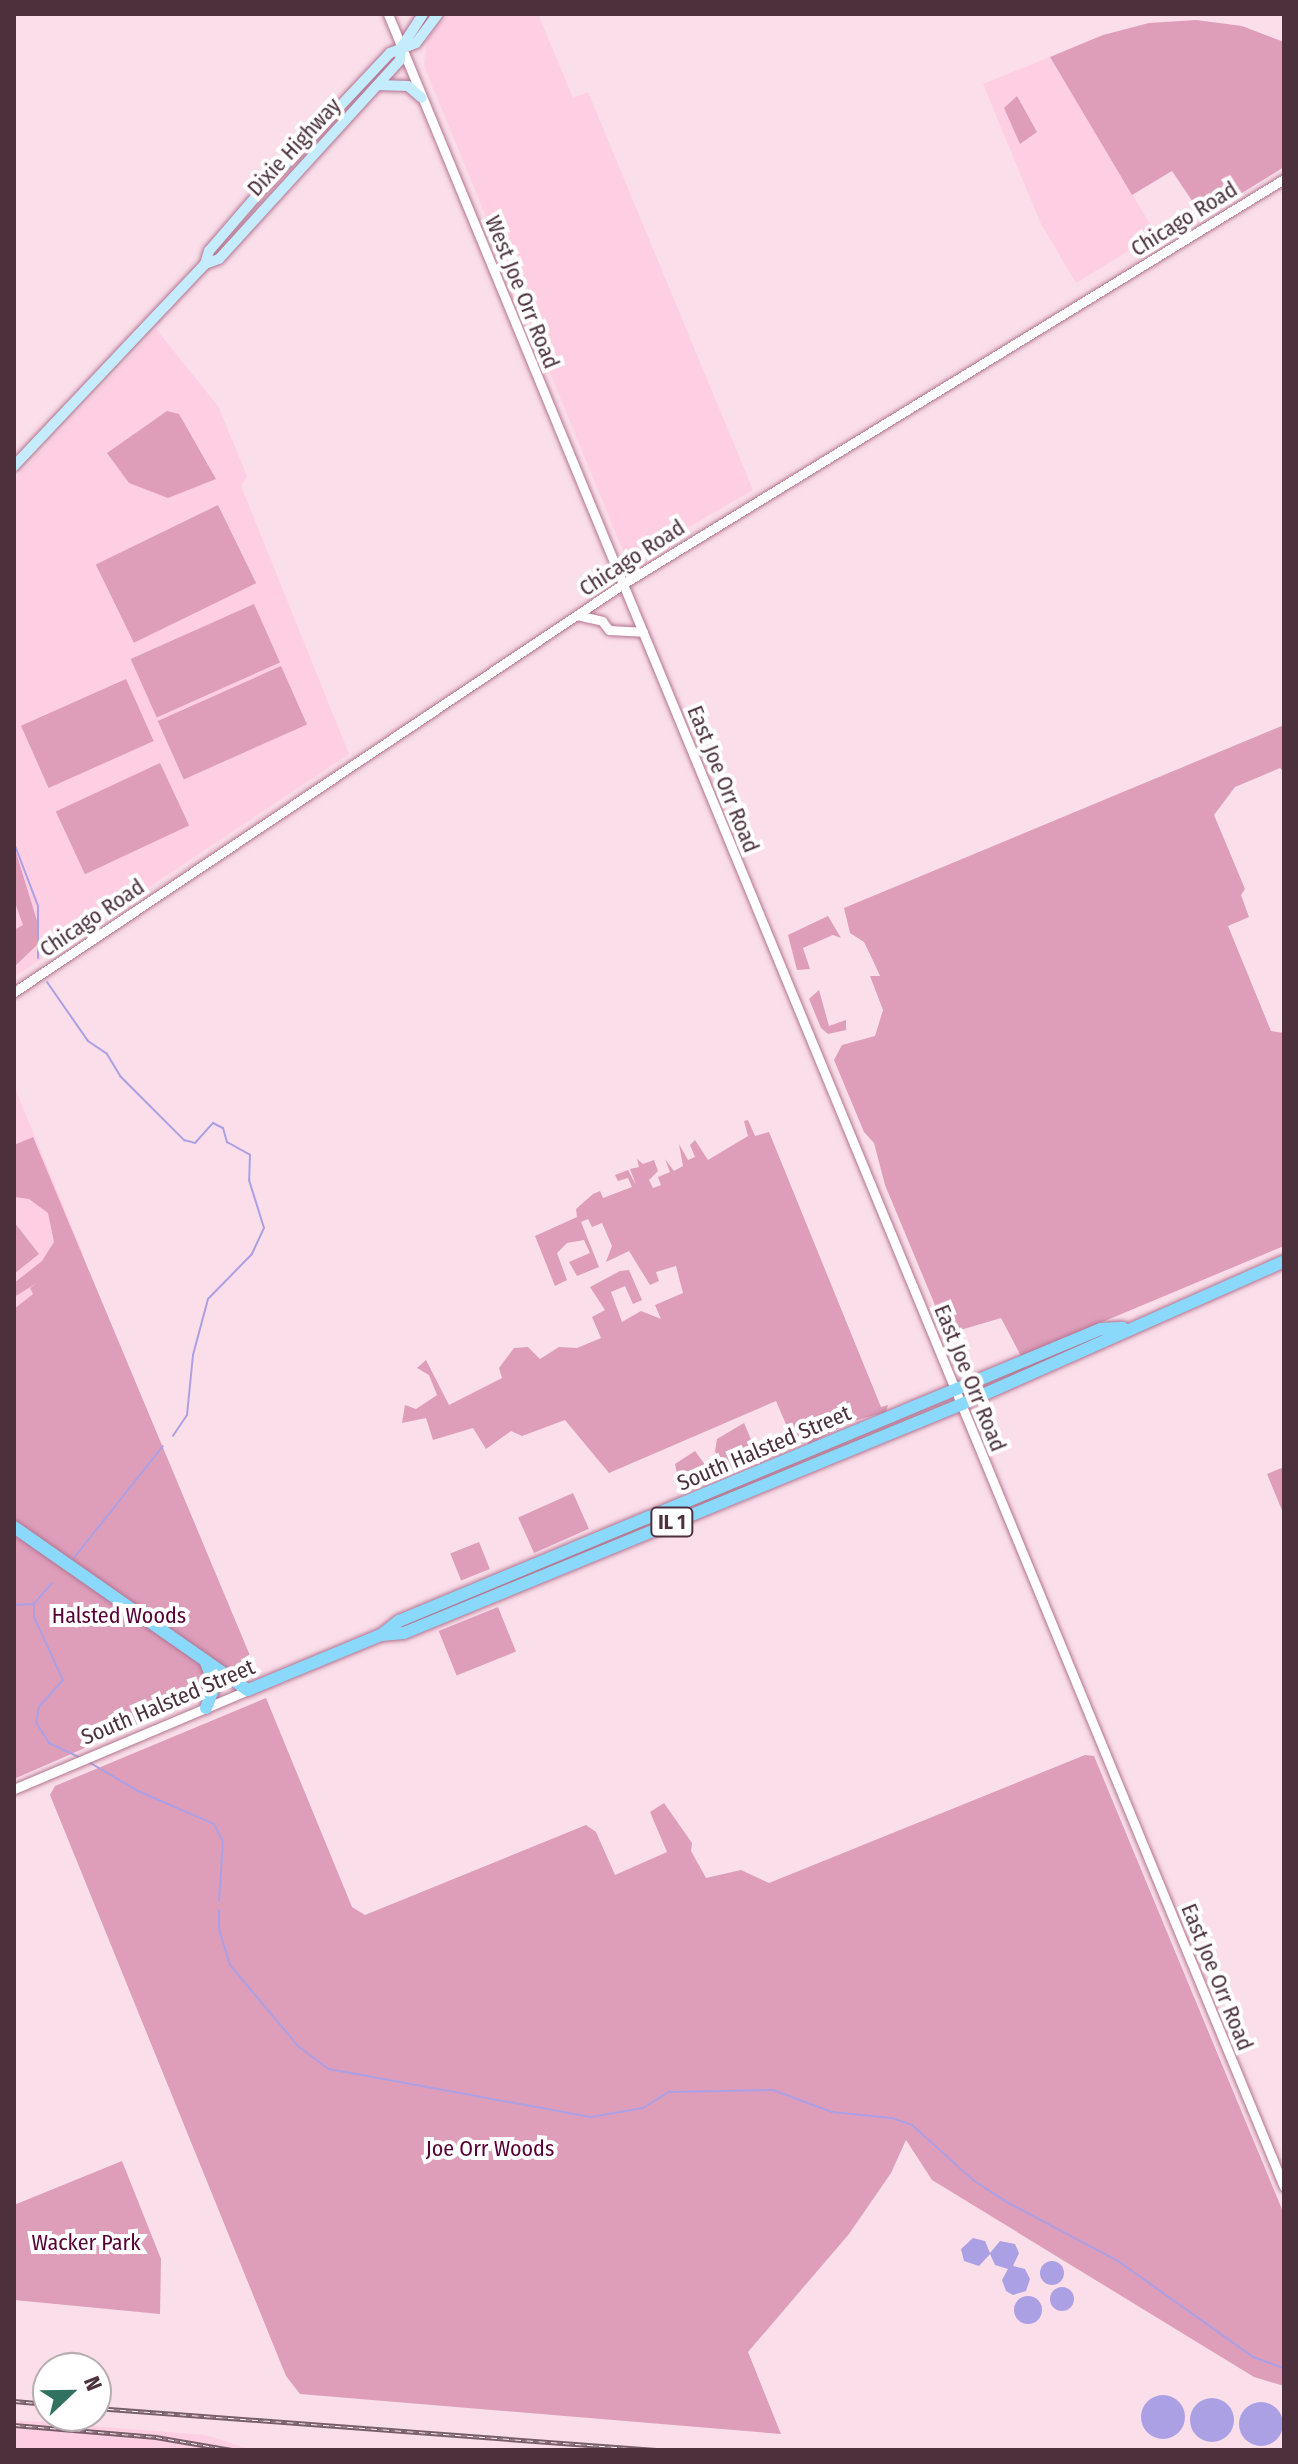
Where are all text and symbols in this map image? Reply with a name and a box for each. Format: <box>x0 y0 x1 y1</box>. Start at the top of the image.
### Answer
street label: Dixie Highway <box>242 92 346 202</box>
street label: Chicago Road <box>1126 176 1242 262</box>
street label: West Joe Orr Road <box>479 212 565 372</box>
street label: Chicago Road <box>574 514 690 602</box>
street label: East Joe Orr Road <box>682 702 764 856</box>
street label: Chicago Road <box>35 873 149 963</box>
street label: East Joe Orr Road <box>929 1301 1011 1455</box>
street label: South Halsted Street <box>673 1400 855 1496</box>
road number: IL 1 <box>650 1506 694 1538</box>
park label: Halsted Woods <box>52 1603 186 1629</box>
street label: South Halsted Street <box>77 1654 259 1750</box>
street label: East Joe Orr Road <box>1176 1900 1258 2054</box>
park label: Joe Orr Woods <box>426 2136 554 2162</box>
park label: Wacker Park <box>32 2230 140 2256</box>
north arrow <box>32 2352 112 2432</box>
text: N <box>78 2372 108 2395</box>

